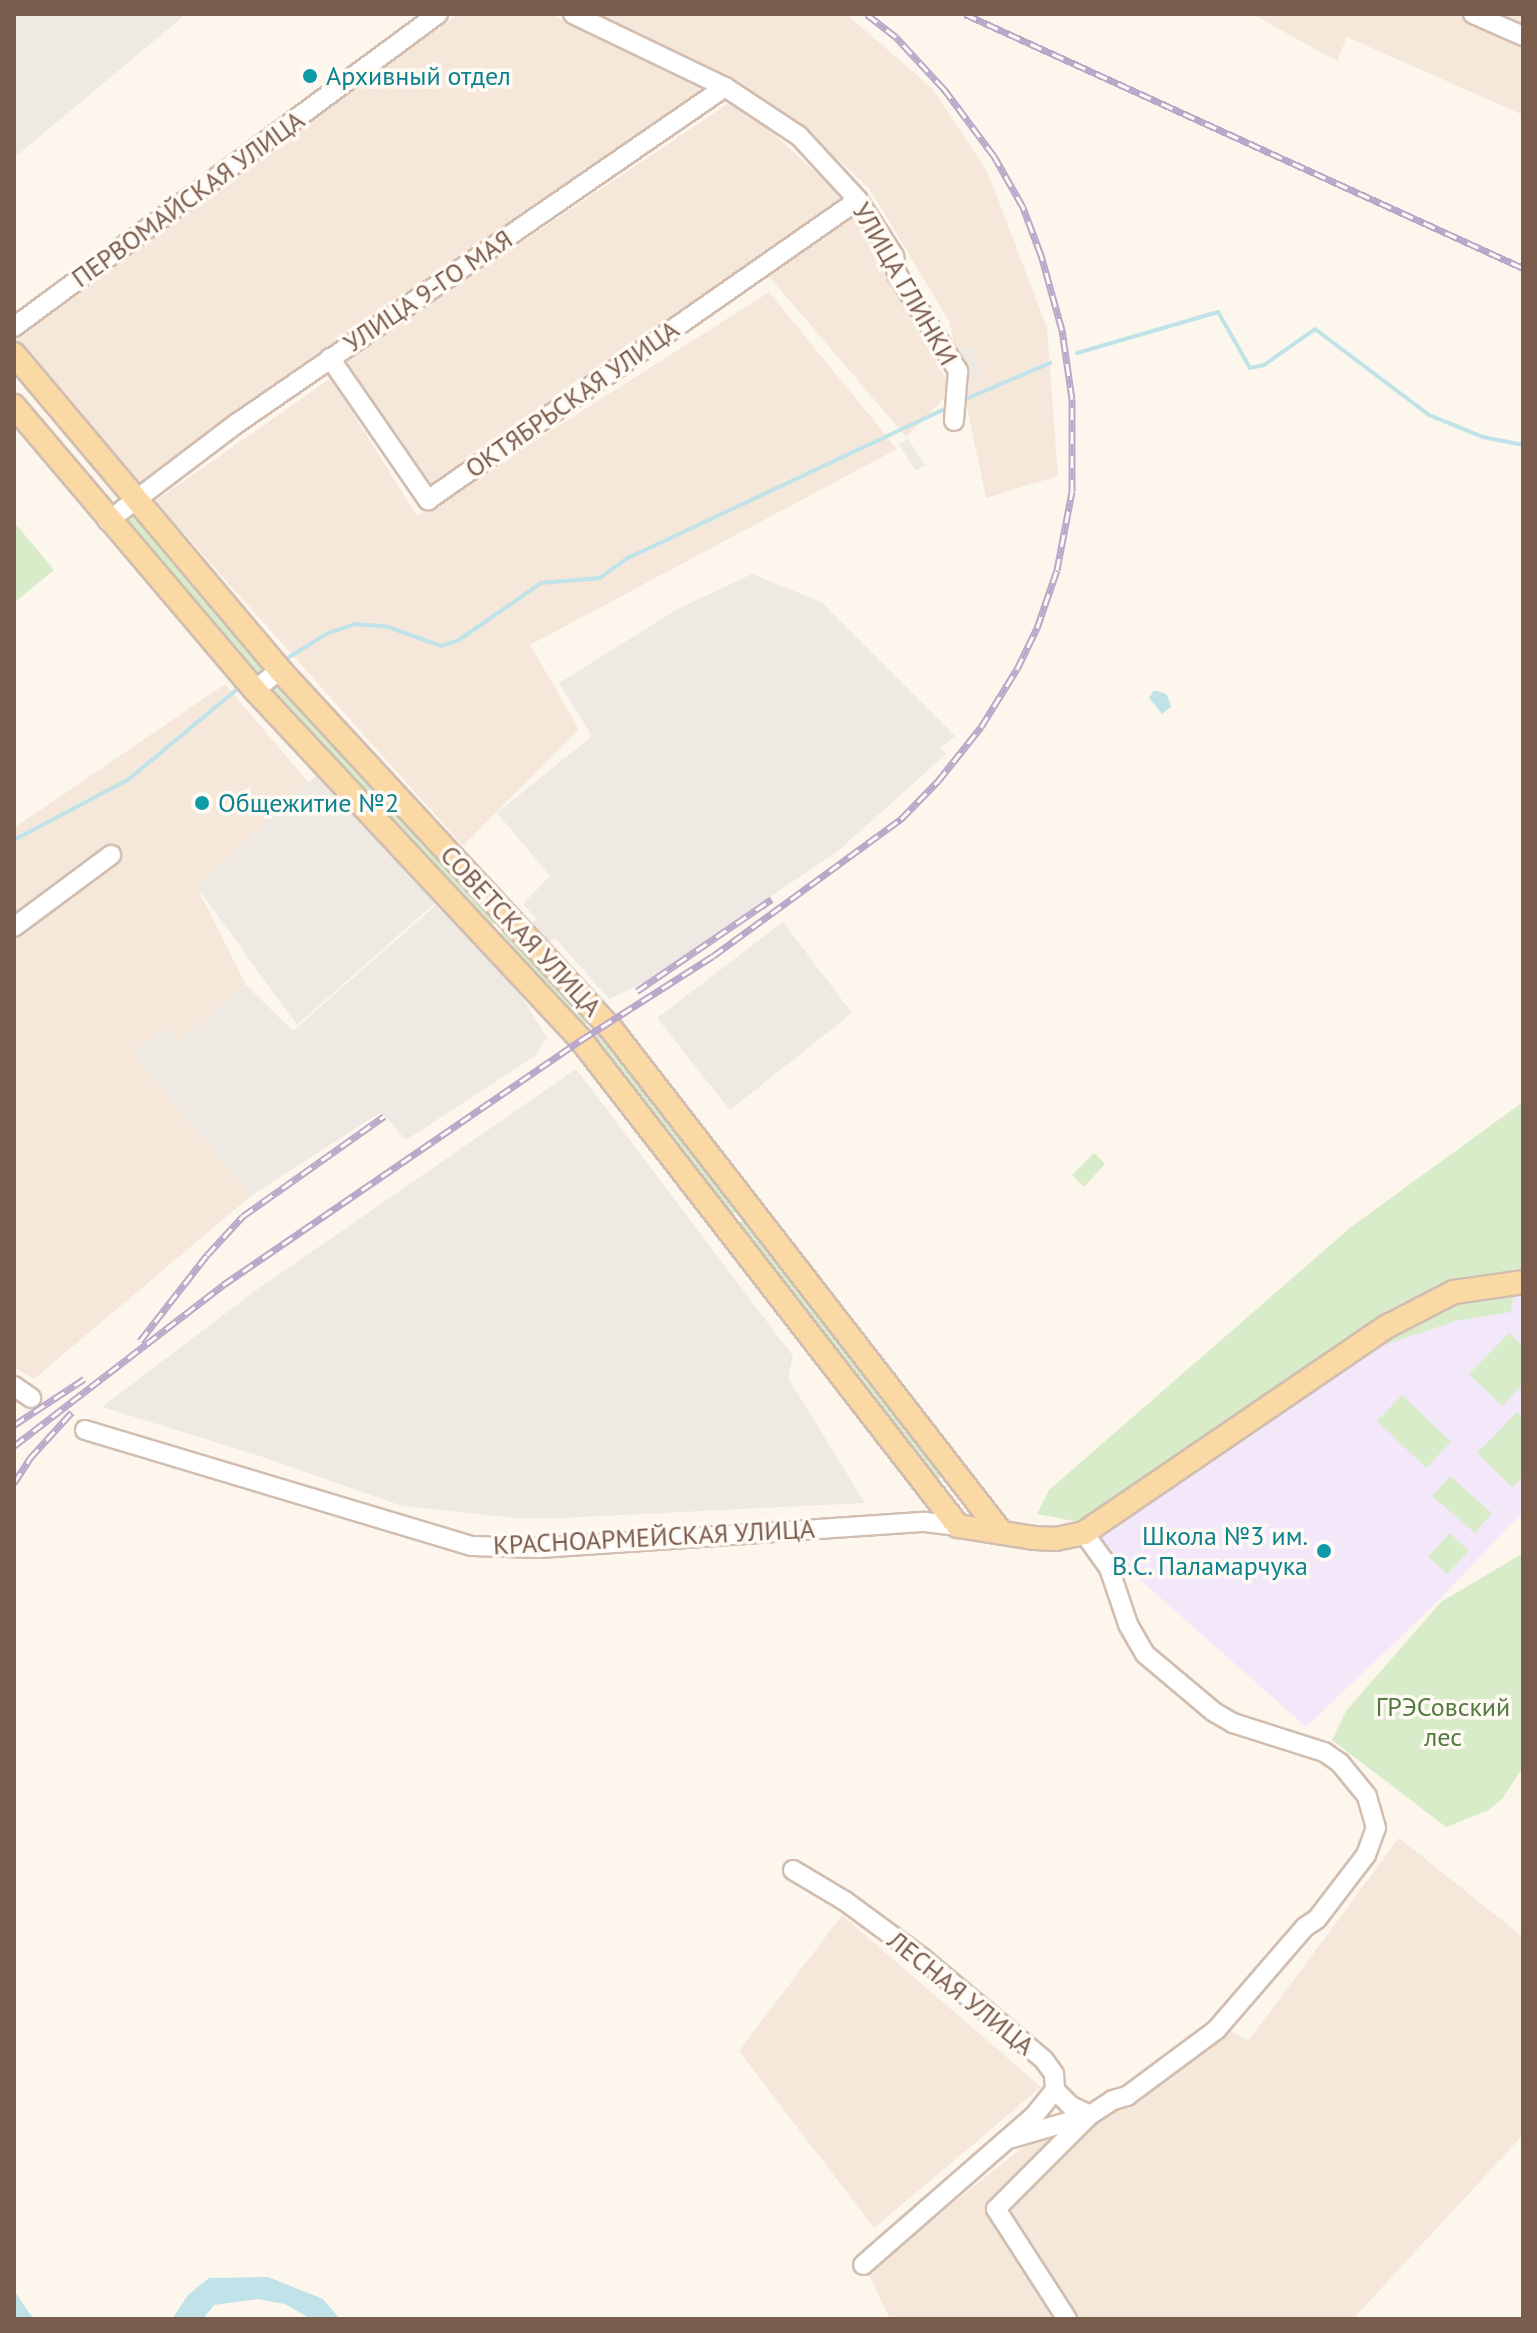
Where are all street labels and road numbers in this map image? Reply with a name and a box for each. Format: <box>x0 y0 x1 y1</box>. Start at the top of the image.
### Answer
street label: ПЕРВОМАЙСКАЯ УЛИЦА <box>65 104 311 294</box>
street label: УЛИЦА ГЛИНКИ <box>846 197 964 371</box>
street label: УЛИЦА 9-ГО МАЯ <box>338 223 518 359</box>
street label: ОКТЯБРЬСКАЯ УЛИЦА <box>459 313 685 485</box>
street label: СОВЕТСКАЯ УЛИЦА <box>434 839 608 1023</box>
street label: КРАСНОАРМЕЙСКАЯ УЛИЦА <box>492 1513 816 1561</box>
street label: ЛЕСНАЯ УЛИЦА <box>881 1924 1041 2062</box>

